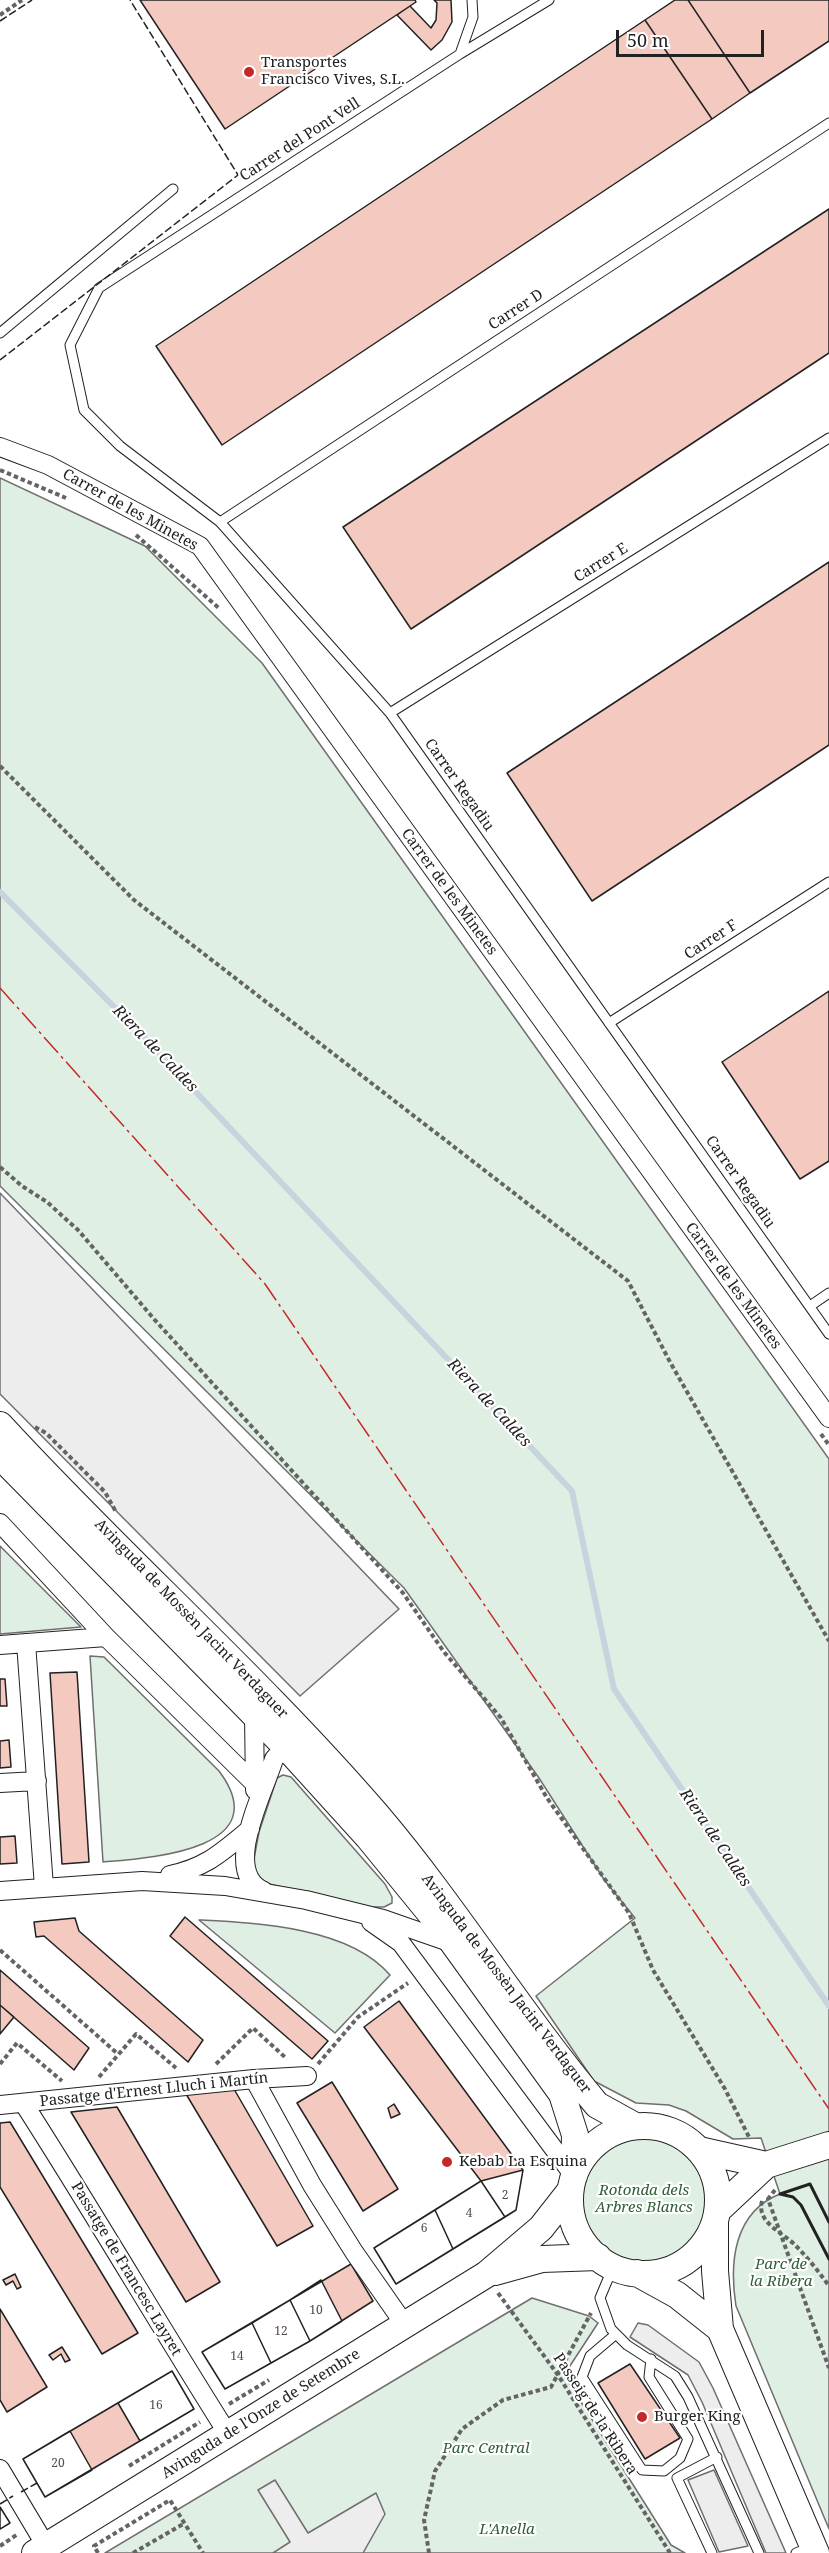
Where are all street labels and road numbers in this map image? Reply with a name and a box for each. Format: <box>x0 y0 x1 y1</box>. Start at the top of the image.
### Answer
street label: Carrer del Pont Vell <box>237 94 363 186</box>
street label: Carrer D <box>485 286 547 334</box>
street label: Carrer de les Minetes <box>59 465 201 555</box>
street label: Carrer E <box>571 539 631 587</box>
street label: Carrer Regadiu <box>420 735 498 835</box>
street label: Carrer de les Minetes <box>397 825 501 959</box>
street label: Carrer F <box>681 916 741 964</box>
street label: Carrer Regadiu <box>701 1132 779 1232</box>
street label: Carrer de les Minetes <box>681 1219 785 1353</box>
street label: Avinguda de Mossèn Jacint Verdaguer <box>91 1515 291 1723</box>
street label: Avinguda de Mossèn Jacint Verdaguer <box>417 1871 595 2097</box>
street label: Passatge d'Ernest Lluch i Martín <box>39 2069 269 2111</box>
street label: Passatge de Francesc Layret <box>67 2179 185 2359</box>
street label: Avinguda de l'Onze de Setembre <box>158 2345 364 2483</box>
street label: Passeig de la Ribera <box>549 2350 641 2478</box>

